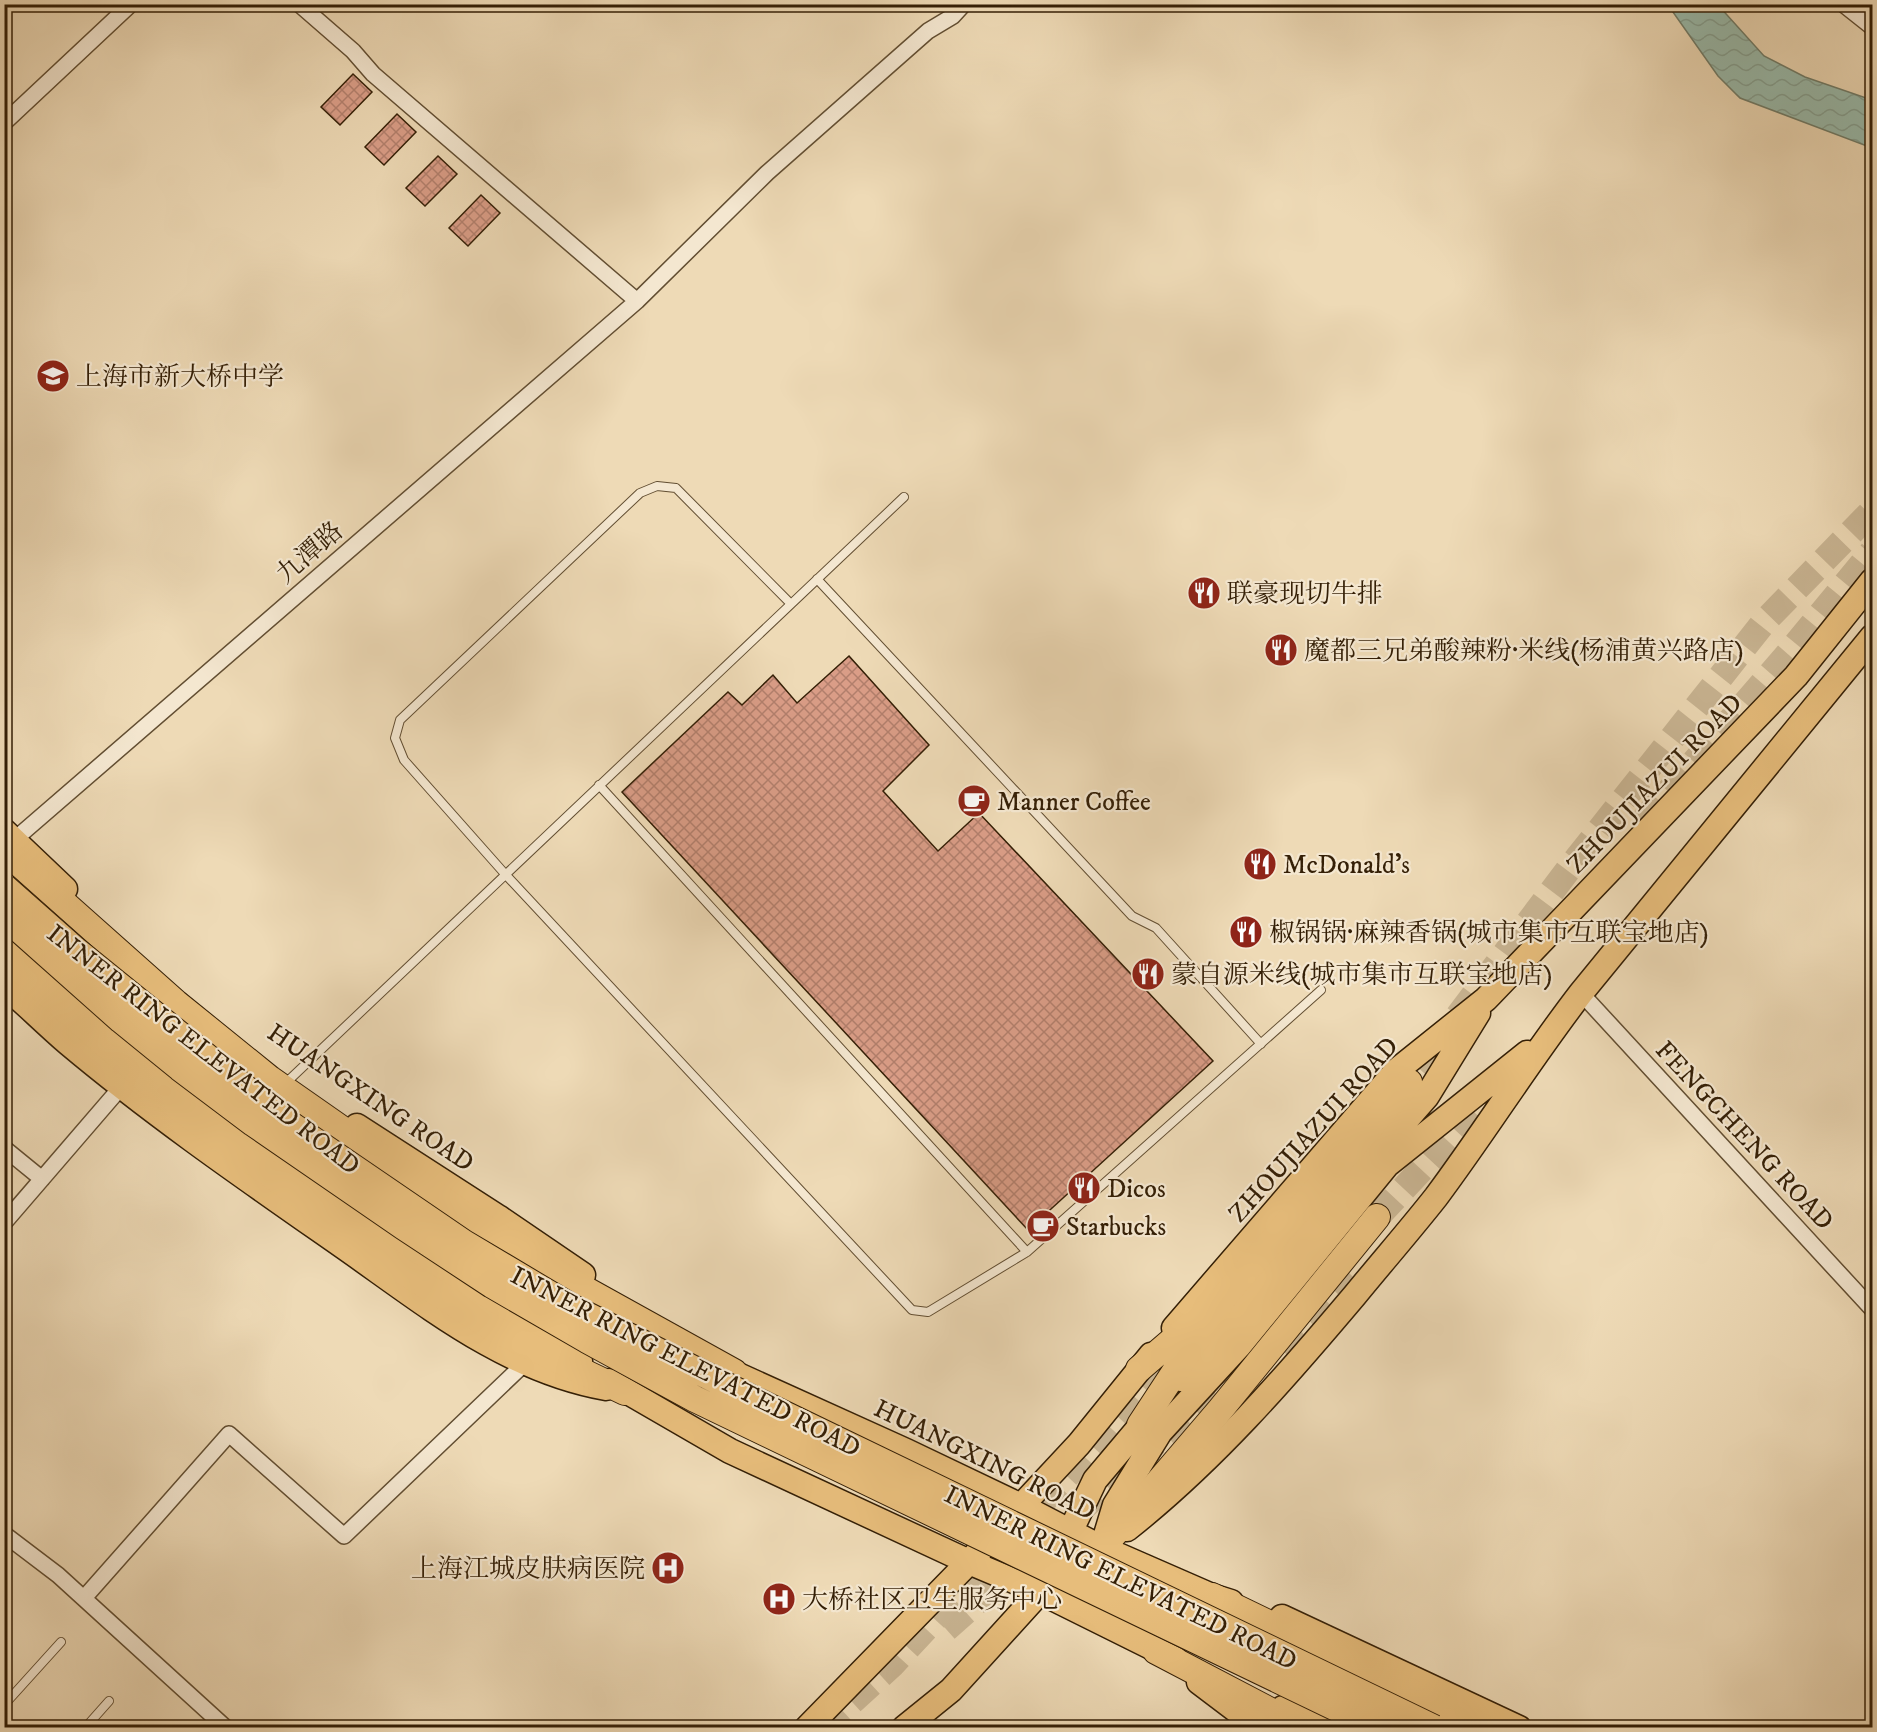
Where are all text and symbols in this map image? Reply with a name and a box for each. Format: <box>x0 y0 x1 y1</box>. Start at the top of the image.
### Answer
school or university icon: 上海市新大桥中学 <box>35 358 71 394</box>
place label: 上海市新大桥中学 <box>76 361 284 394</box>
street label: 九潭路 <box>270 515 350 591</box>
restaurant icon: 联豪现切牛排 <box>1186 575 1222 611</box>
place label: 联豪现切牛排 <box>1227 578 1383 611</box>
restaurant icon: 魔都三兄弟酸辣粉·米线(杨浦黄兴路店) <box>1263 632 1299 668</box>
place label: 魔都三兄弟酸辣粉·米线(杨浦黄兴路店) <box>1304 635 1744 668</box>
street label: ZHOUJIAZUI ROAD <box>1560 687 1750 881</box>
cafe icon: Manner Coffee <box>956 783 992 819</box>
place label: Manner Coffee <box>997 786 1151 819</box>
restaurant icon: McDonald's <box>1242 846 1278 882</box>
place label: McDonald's <box>1283 849 1410 882</box>
restaurant icon: 椒锅锅·麻辣香锅(城市集市互联宝地店) <box>1228 914 1264 950</box>
place label: 椒锅锅·麻辣香锅(城市集市互联宝地店) <box>1269 917 1709 950</box>
street label: INNER RING ELEVATED ROAD <box>40 918 366 1183</box>
restaurant icon: 蒙自源米线(城市集市互联宝地店) <box>1130 956 1166 992</box>
place label: 蒙自源米线(城市集市互联宝地店) <box>1171 959 1552 992</box>
street label: HUANGXING ROAD <box>260 1017 480 1180</box>
street label: ZHOUJIAZUI ROAD <box>1222 1030 1406 1230</box>
street label: FENGCHENG ROAD <box>1648 1034 1840 1238</box>
restaurant icon: Dicos <box>1066 1170 1102 1206</box>
place label: Dicos <box>1107 1173 1166 1206</box>
cafe icon: Starbucks <box>1025 1208 1061 1244</box>
place label: Starbucks <box>1066 1211 1166 1244</box>
street label: INNER RING ELEVATED ROAD <box>505 1259 866 1465</box>
street label: HUANGXING ROAD <box>868 1392 1101 1528</box>
street label: INNER RING ELEVATED ROAD <box>938 1478 1302 1678</box>
hospital icon: 上海江城皮肤病医院 <box>650 1550 686 1586</box>
place label: 上海江城皮肤病医院 <box>411 1553 645 1586</box>
hospital icon: 大桥社区卫生服务中心 <box>761 1581 797 1617</box>
place label: 大桥社区卫生服务中心 <box>802 1584 1062 1617</box>

